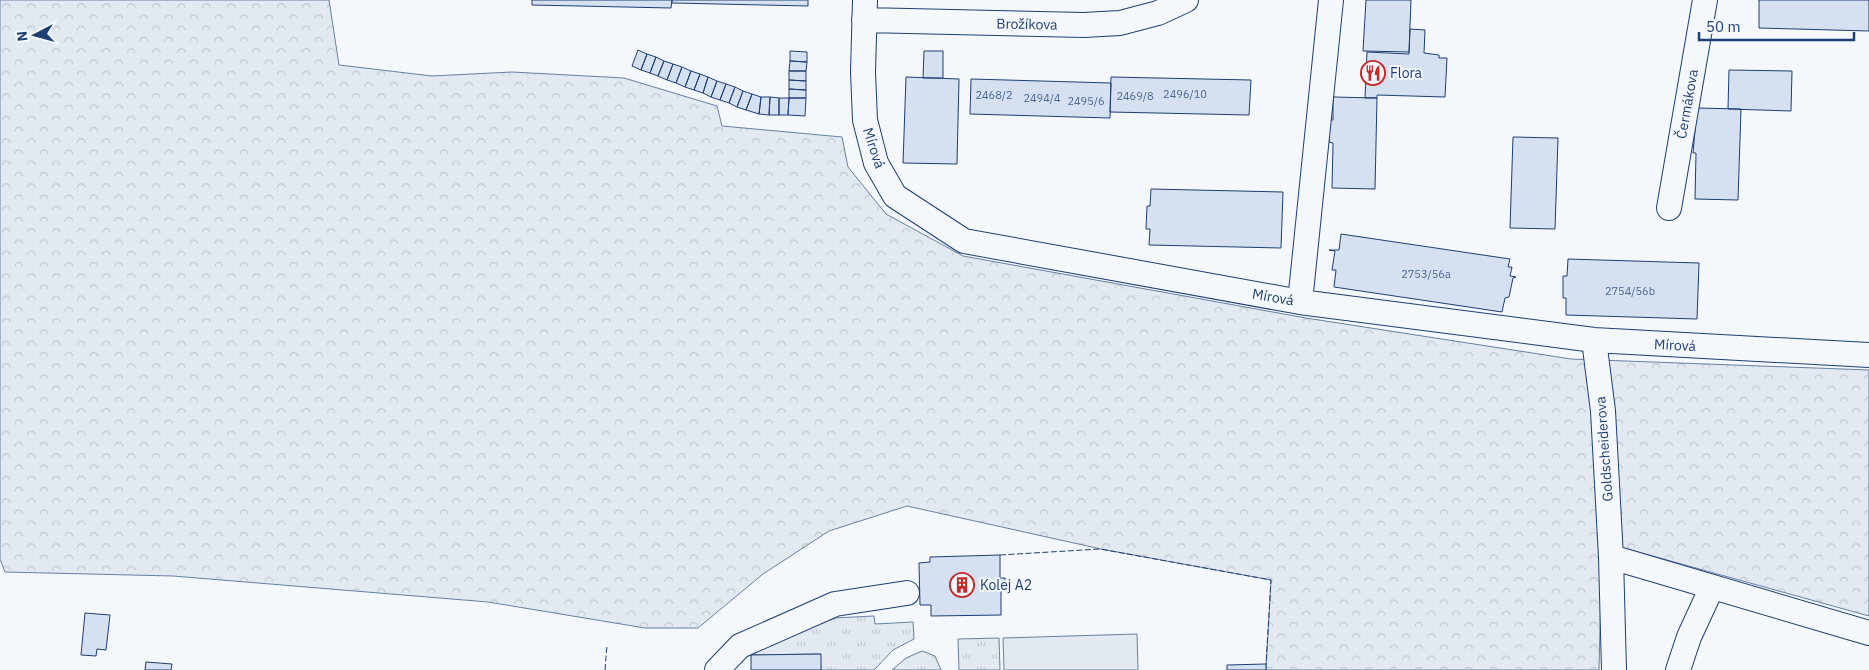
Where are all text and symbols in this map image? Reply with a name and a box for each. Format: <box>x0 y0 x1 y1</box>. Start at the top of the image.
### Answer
north arrow <box>10 10 60 60</box>
scale bar <box>1699 10 1854 42</box>
street label: Brožíkova <box>996 14 1058 34</box>
text: 50 m <box>1706 17 1741 36</box>
text: N <box>13 30 32 42</box>
restaurant icon: Flora <box>1360 60 1386 86</box>
place label: Flora <box>1390 64 1423 82</box>
street label: Čermákova <box>1671 67 1702 140</box>
house number: 2496/10 <box>1163 87 1207 101</box>
house number: 2468/2 <box>975 88 1013 102</box>
house number: 2469/8 <box>1116 89 1154 103</box>
house number: 2494/4 <box>1023 91 1061 105</box>
house number: 2495/6 <box>1067 94 1105 108</box>
street label: Mírová <box>859 125 889 171</box>
house number: 2753/56a <box>1401 267 1451 281</box>
street label: Mírová <box>1251 284 1296 310</box>
house number: 2754/56b <box>1605 284 1655 298</box>
street label: Mírová <box>1654 335 1697 355</box>
street label: Goldscheiderova <box>1591 395 1617 502</box>
building icon: Kolej A2 <box>949 572 975 598</box>
place label: Kolej A2 <box>980 576 1032 594</box>

